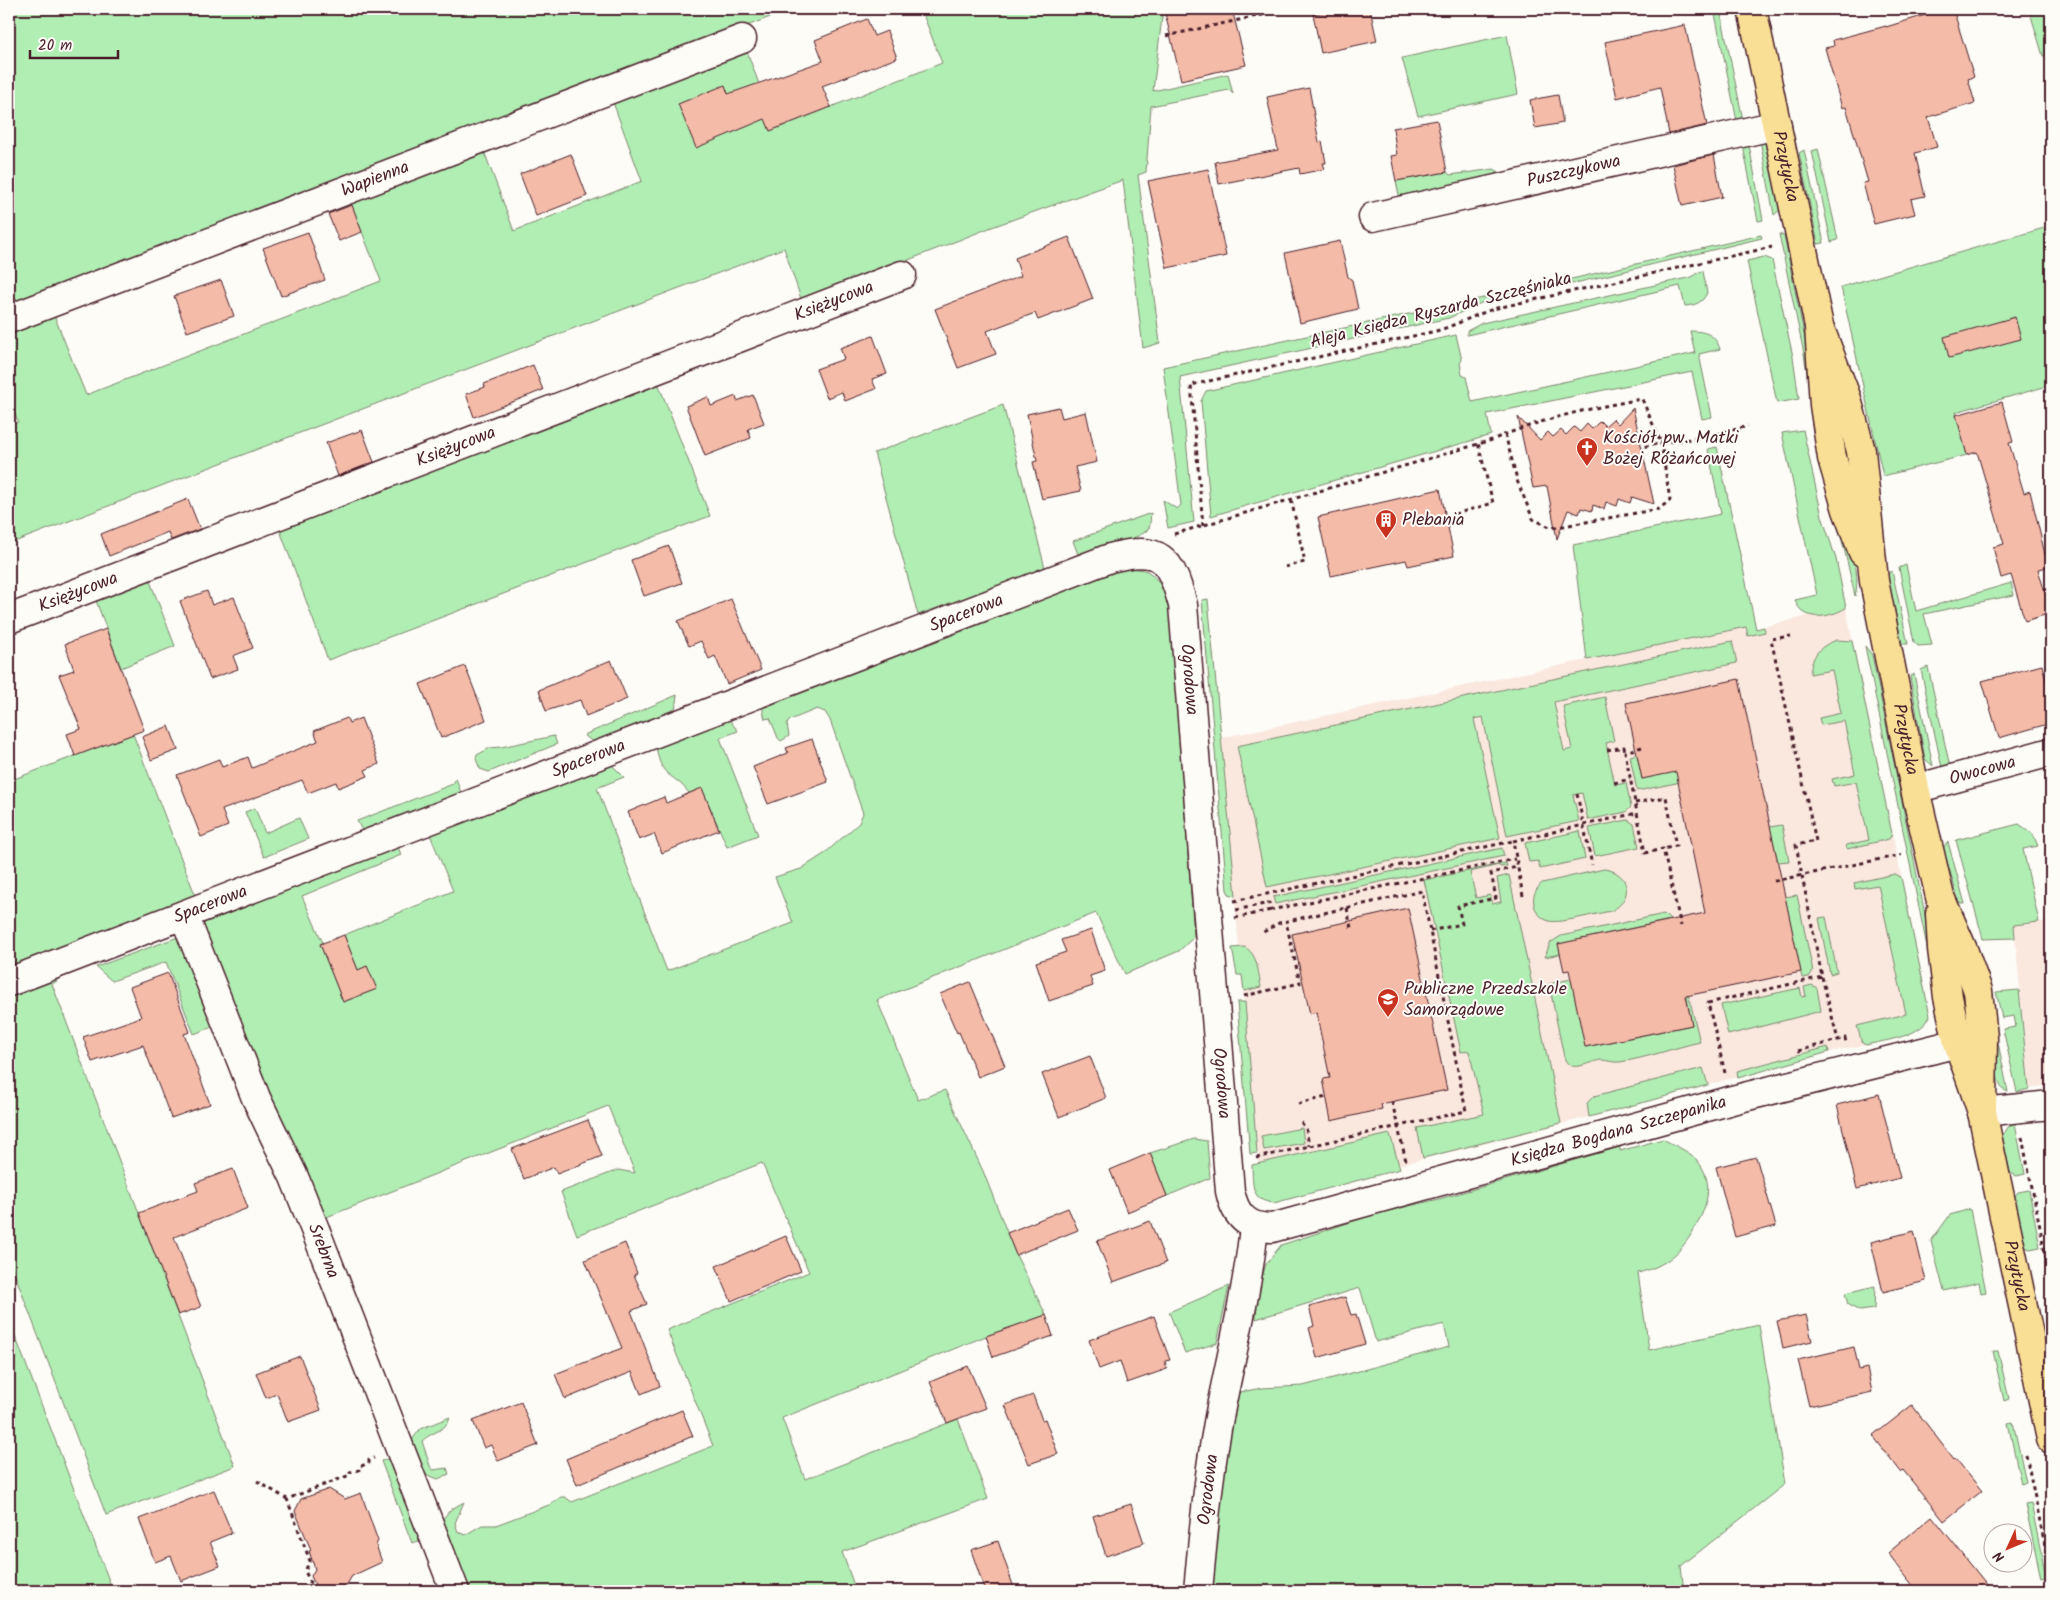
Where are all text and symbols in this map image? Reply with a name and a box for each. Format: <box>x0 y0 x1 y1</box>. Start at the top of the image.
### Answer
scale bar <box>30 28 118 60</box>
text: 20 m <box>38 34 72 58</box>
street label: Przytycka <box>1764 128 1807 205</box>
street label: Puszczykowa <box>1524 147 1624 196</box>
street label: Wapienna <box>337 153 414 205</box>
street label: Aleja Księdza Ryszarda Szczęśniaka <box>1307 264 1575 358</box>
street label: Księżycowa <box>790 273 878 330</box>
street label: Księżycowa <box>412 418 500 475</box>
place label: Kościół pw. Matki Bożej Różańcowej <box>1603 424 1739 474</box>
church icon: Kościół pw. Matki Bożej Różańcowej <box>1575 436 1599 467</box>
place label: Plebania <box>1402 506 1465 535</box>
building icon: Plebania <box>1374 508 1398 539</box>
street label: Księżycowa <box>34 564 122 621</box>
street label: Spacerowa <box>925 586 1008 641</box>
street label: Ogrodowa <box>1172 643 1206 716</box>
street label: Przytycka <box>1884 701 1926 778</box>
street label: Spacerowa <box>547 731 630 786</box>
street label: Owocowa <box>1946 748 2019 794</box>
street label: Spacerowa <box>169 877 252 932</box>
place label: Publiczne Przedszkole Samorządowe <box>1404 975 1567 1025</box>
school or university icon: Publiczne Przedszkole Samorządowe <box>1376 987 1400 1018</box>
street label: Ogrodowa <box>1204 1046 1239 1120</box>
street label: Księdza Bogdana Szczepanika <box>1507 1088 1730 1175</box>
street label: Srebrna <box>300 1219 347 1283</box>
street label: Przytycka <box>1995 1237 2038 1314</box>
street label: Ogrodowa <box>1190 1452 1227 1527</box>
north arrow <box>1982 1522 2032 1572</box>
text: N <box>1988 1545 2010 1567</box>

